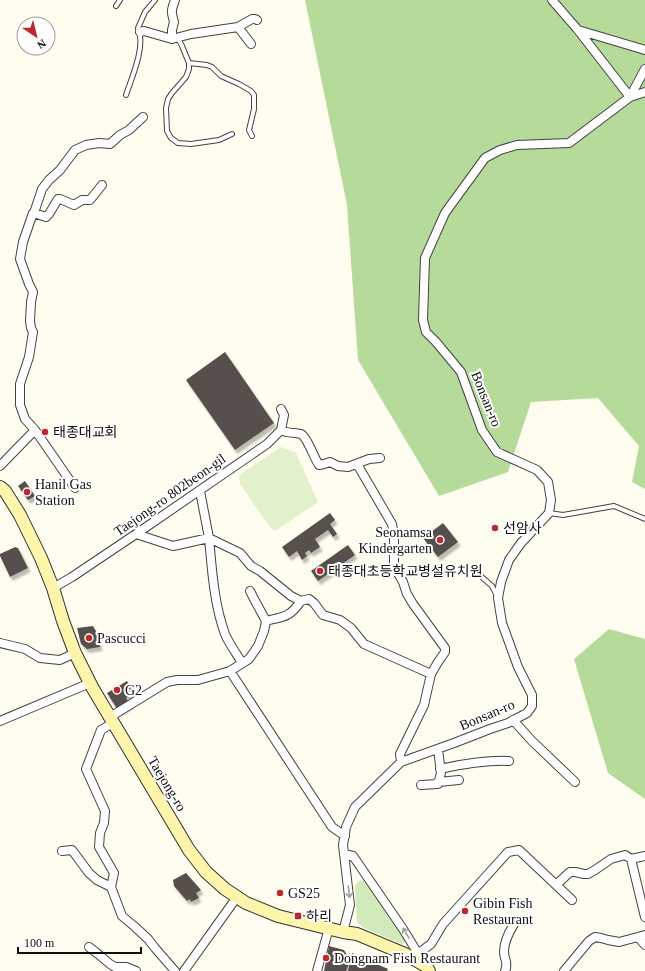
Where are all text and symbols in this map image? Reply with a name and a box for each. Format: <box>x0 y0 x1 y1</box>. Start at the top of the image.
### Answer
north arrow <box>16 16 56 56</box>
text: N <box>35 37 48 51</box>
street label: Bonsan-ro <box>468 369 504 429</box>
place label: 태종대교회 <box>53 425 117 440</box>
marker: 태종대교회 <box>40 427 50 437</box>
street label: Taejong-ro 802beon-gil <box>111 451 229 539</box>
place label: Hanil Gas Station <box>35 477 91 508</box>
marker: Hanil Gas Station <box>22 487 32 497</box>
place label: 선암사 <box>503 521 542 536</box>
marker: 선암사 <box>490 523 500 533</box>
place label: Seonamsa Kindergarten <box>358 525 433 556</box>
marker: Seonamsa Kindergarten <box>435 535 445 545</box>
place label: 태종대초등학교병설유치원 <box>328 563 483 579</box>
marker: 태종대초등학교병설유치원 <box>315 566 325 576</box>
place label: Pascucci <box>97 631 146 646</box>
marker: Pascucci <box>84 633 94 643</box>
place label: G2 <box>125 683 142 698</box>
marker: G2 <box>112 685 122 695</box>
street label: Bonsan-ro <box>457 697 517 733</box>
street label: Taejong-ro <box>145 754 189 814</box>
one-way arrow <box>345 885 353 898</box>
place label: GS25 <box>288 886 320 901</box>
marker: GS25 <box>275 888 285 898</box>
place label: Gibin Fish Restaurant <box>473 896 533 927</box>
marker: Gibin Fish Restaurant <box>460 906 470 916</box>
place label: 하리 <box>306 909 332 924</box>
marker: 하리 <box>293 911 303 921</box>
one-way arrow <box>401 927 409 939</box>
scale bar <box>18 929 141 955</box>
text: 100 m <box>24 936 55 950</box>
place label: Dongnam Fish Restaurant <box>334 951 480 966</box>
marker: Dongnam Fish Restaurant <box>321 953 331 963</box>

